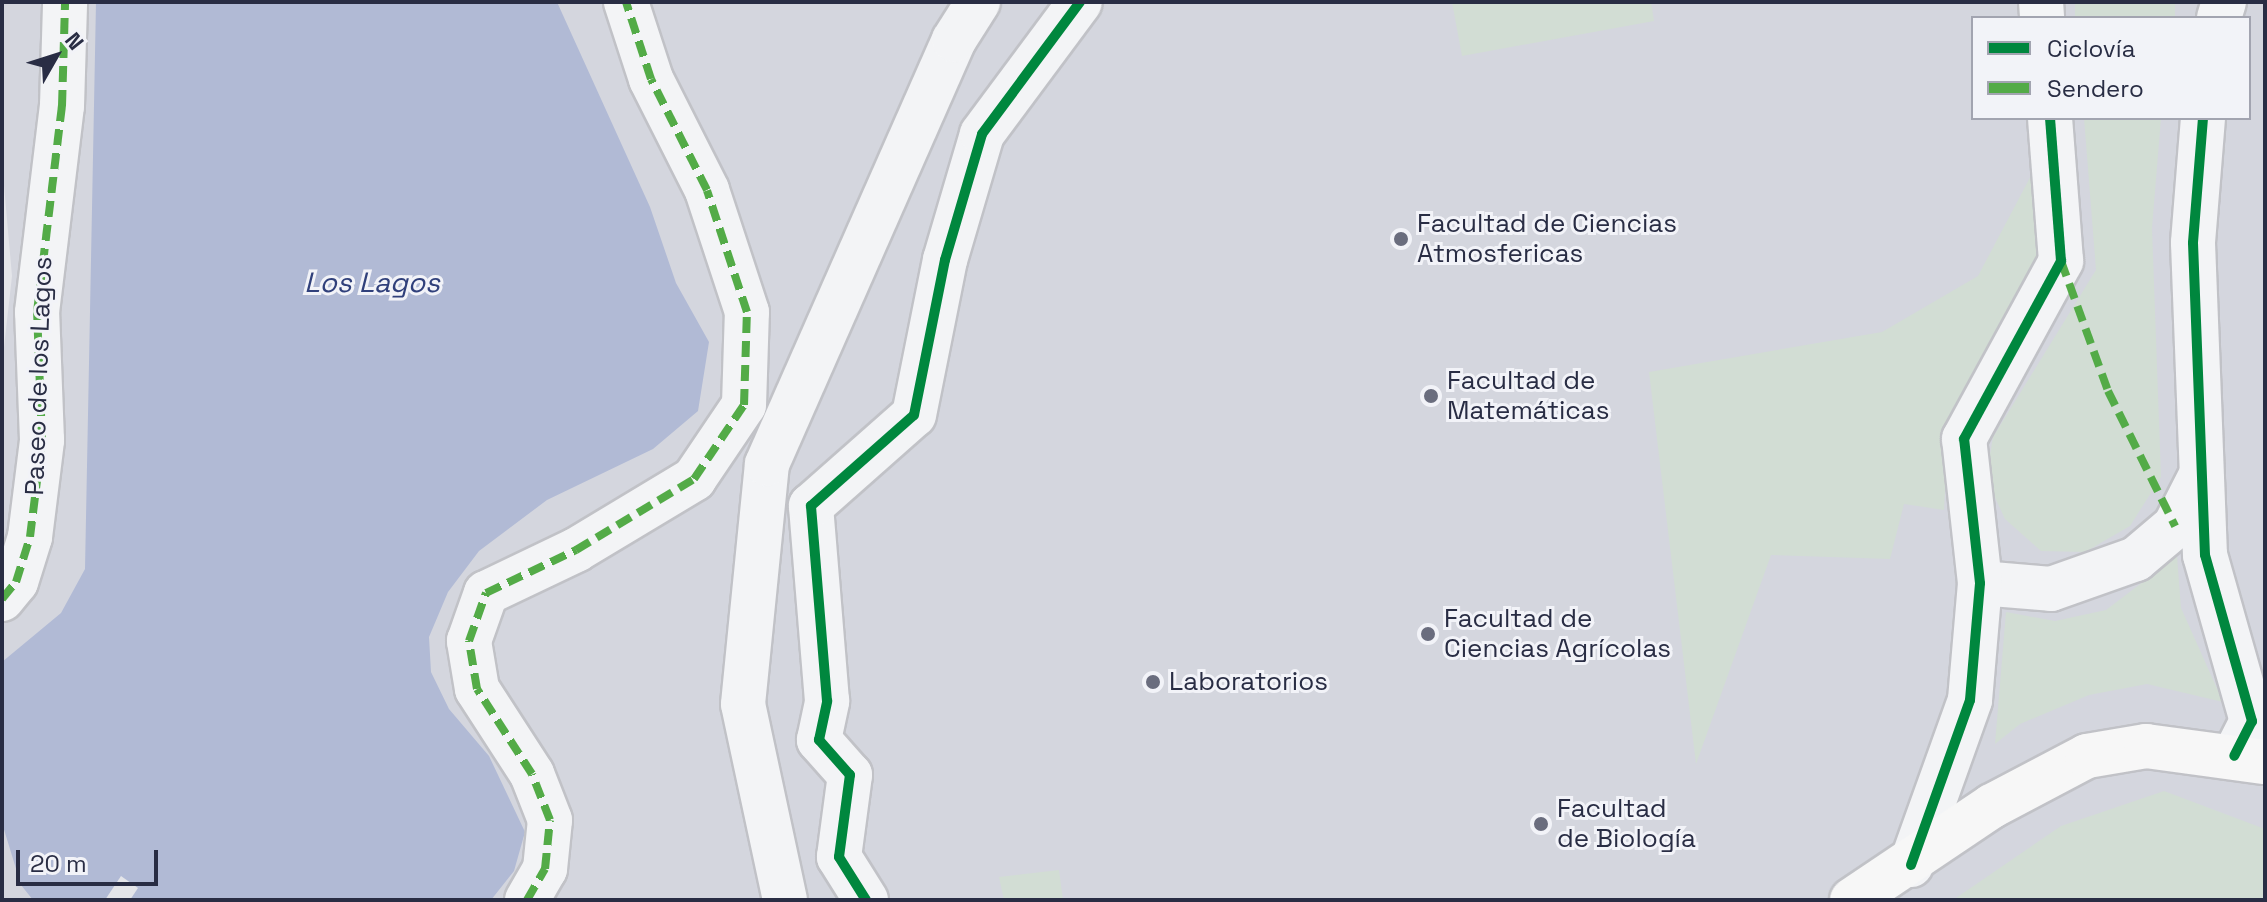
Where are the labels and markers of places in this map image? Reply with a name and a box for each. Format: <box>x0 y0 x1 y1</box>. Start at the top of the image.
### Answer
place label: Facultad de Ciencias Atmosfericas <box>1417 208 1677 270</box>
marker: Facultad de Ciencias Atmosfericas <box>1392 230 1410 248</box>
place label: Facultad de Matemáticas <box>1447 365 1609 426</box>
marker: Facultad de Matemáticas <box>1422 387 1440 405</box>
place label: Facultad de Ciencias Agrícolas <box>1444 603 1671 664</box>
marker: Facultad de Ciencias Agrícolas <box>1419 625 1437 643</box>
place label: Laboratorios <box>1169 666 1328 698</box>
marker: Laboratorios <box>1144 673 1162 691</box>
place label: Facultad de Biología <box>1557 793 1696 854</box>
marker: Facultad de Biología <box>1532 815 1550 833</box>

